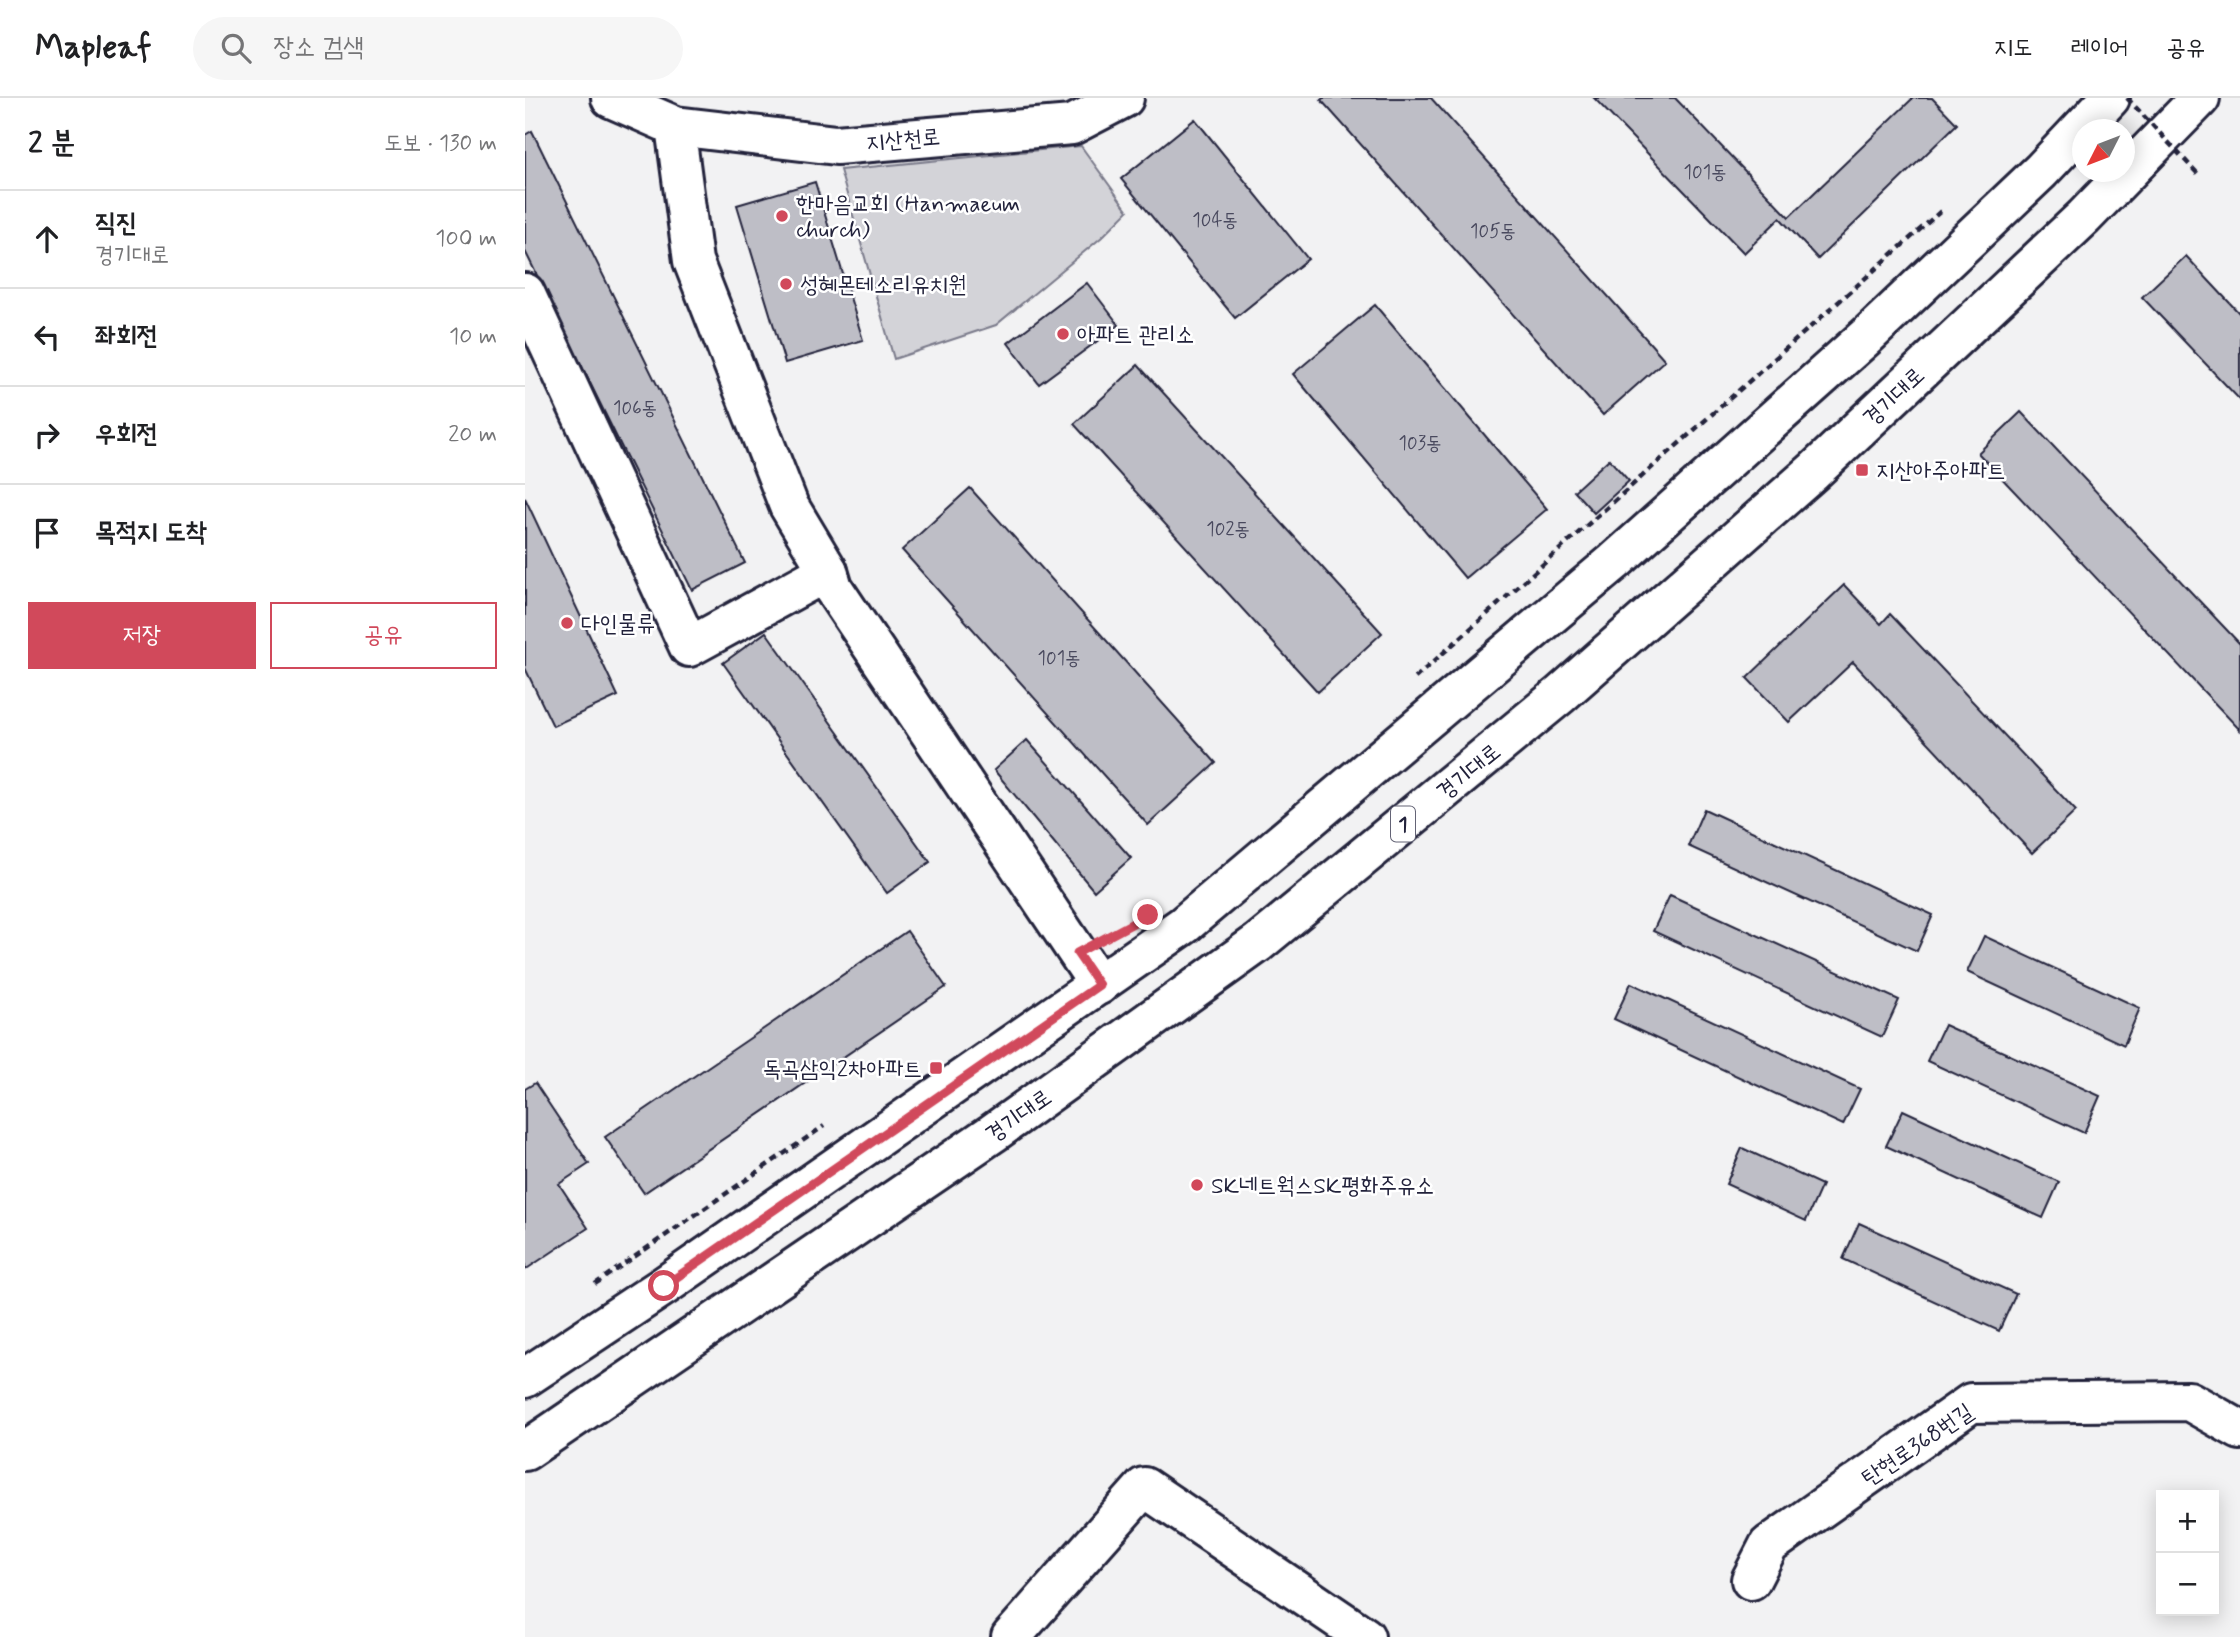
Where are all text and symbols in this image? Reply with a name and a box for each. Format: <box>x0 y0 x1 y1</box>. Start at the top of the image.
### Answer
search box <box>193 17 683 80</box>
text: Mapleaf <box>35 26 151 70</box>
icon: search <box>217 29 255 67</box>
text: 장소 검색 <box>273 31 364 65</box>
text: 지도 <box>1994 33 2032 64</box>
text: 레이어 <box>2070 33 2128 64</box>
text: 공유 <box>2166 33 2205 64</box>
north arrow <box>2072 119 2135 182</box>
street label: 지산천로 <box>865 123 941 159</box>
text: 2 분 <box>28 124 75 163</box>
text: 도보 · 130 m <box>384 129 497 159</box>
house number: 101동 <box>1684 160 1726 185</box>
place label: 한마음교회 (Hanmaeum church) <box>796 190 1020 246</box>
text: 직진 <box>95 207 137 241</box>
marker: 한마음교회 (Hanmaeum church) <box>774 208 790 224</box>
house number: 104동 <box>1192 208 1238 233</box>
house number: 105동 <box>1470 219 1516 244</box>
icon: ahead <box>28 220 66 258</box>
text: 100 m <box>435 224 497 254</box>
text: 경기대로 <box>95 241 169 271</box>
place label: 성혜몬테소리유치원 <box>800 271 967 301</box>
marker: 성혜몬테소리유치원 <box>778 276 794 292</box>
icon: left <box>28 318 66 356</box>
text: 좌회전 <box>95 320 158 354</box>
place label: 아파트 관리소 <box>1077 321 1194 351</box>
text: 10 m <box>449 322 497 352</box>
marker: 아파트 관리소 <box>1055 326 1071 342</box>
street label: 경기대로 <box>1857 361 1932 434</box>
house number: 106동 <box>613 396 657 421</box>
icon: right <box>28 416 66 454</box>
text: 우회전 <box>95 418 158 452</box>
text: 20 m <box>448 420 497 450</box>
house number: 103동 <box>1399 431 1442 456</box>
place label: 지산아주아파트 <box>1876 457 2006 487</box>
marker: 지산아주아파트 <box>1854 462 1870 478</box>
icon: arrive <box>28 514 66 552</box>
text: 목적지 도착 <box>95 516 207 550</box>
house number: 102동 <box>1206 517 1250 542</box>
button: 저장 <box>28 602 256 669</box>
button: 공유 <box>270 602 497 669</box>
place label: 다인물류 <box>581 610 655 640</box>
marker: 다인물류 <box>559 615 575 631</box>
house number: 101동 <box>1038 646 1080 671</box>
street label: 경기대로 <box>1431 738 1507 808</box>
road number: 1 <box>1391 806 1415 842</box>
route end <box>1132 899 1163 930</box>
place label: 독곡삼익2차아파트 <box>763 1055 922 1085</box>
marker: 독곡삼익2차아파트 <box>928 1060 944 1076</box>
street label: 경기대로 <box>980 1083 1058 1150</box>
place label: SK네트웍스SK평화주유소 <box>1211 1172 1434 1202</box>
marker: SK네트웍스SK평화주유소 <box>1189 1177 1205 1193</box>
route start <box>648 1270 679 1301</box>
street label: 탄현로368번길 <box>1857 1398 1979 1494</box>
map controls <box>2156 1490 2219 1616</box>
button: + <box>2156 1490 2219 1553</box>
button: − <box>2156 1553 2219 1616</box>

